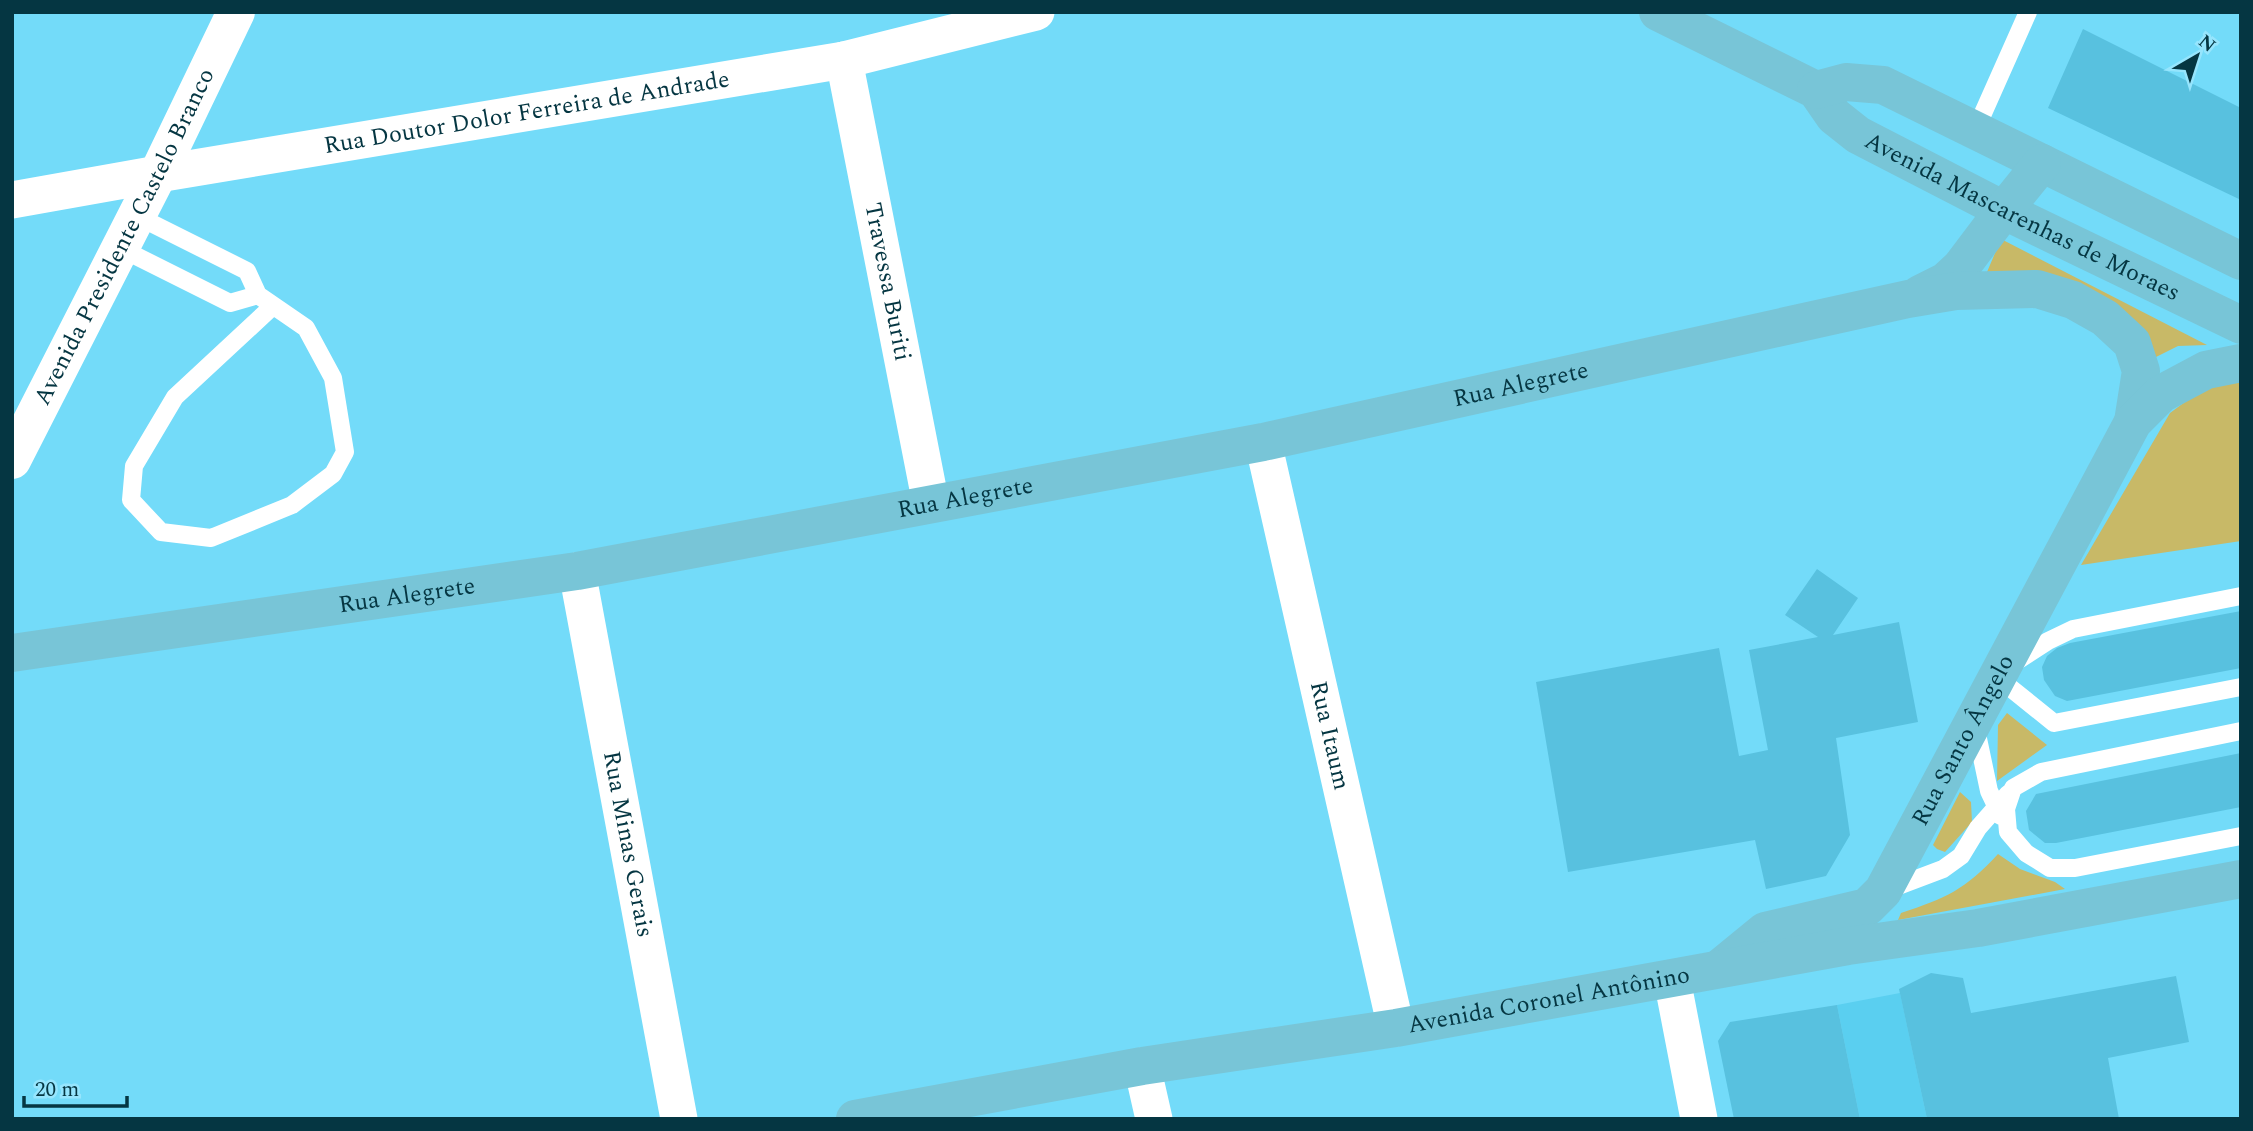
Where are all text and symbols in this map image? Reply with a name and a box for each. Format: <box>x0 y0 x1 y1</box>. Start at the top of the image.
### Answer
north arrow <box>2162 21 2232 91</box>
text: N <box>2192 28 2222 60</box>
street label: Rua Doutor Dolor Ferreira de Andrade <box>321 61 732 164</box>
street label: Avenida Presidente Castelo Branco <box>25 62 224 412</box>
street label: Avenida Mascarenhas de Moraes <box>1858 123 2186 311</box>
street label: Travessa Buriti <box>854 199 921 364</box>
street label: Rua Alegrete <box>1450 352 1592 417</box>
street label: Rua Alegrete <box>894 468 1036 528</box>
street label: Rua Alegrete <box>336 568 478 623</box>
street label: Rua Santo Ângelo <box>1903 648 2024 833</box>
street label: Rua Itaum <box>1300 678 1359 794</box>
street label: Rua Minas Gerais <box>593 748 663 941</box>
street label: Avenida Coronel Antônino <box>1405 957 1693 1044</box>
scale bar <box>24 1064 128 1108</box>
text: 20 m <box>35 1074 79 1106</box>

